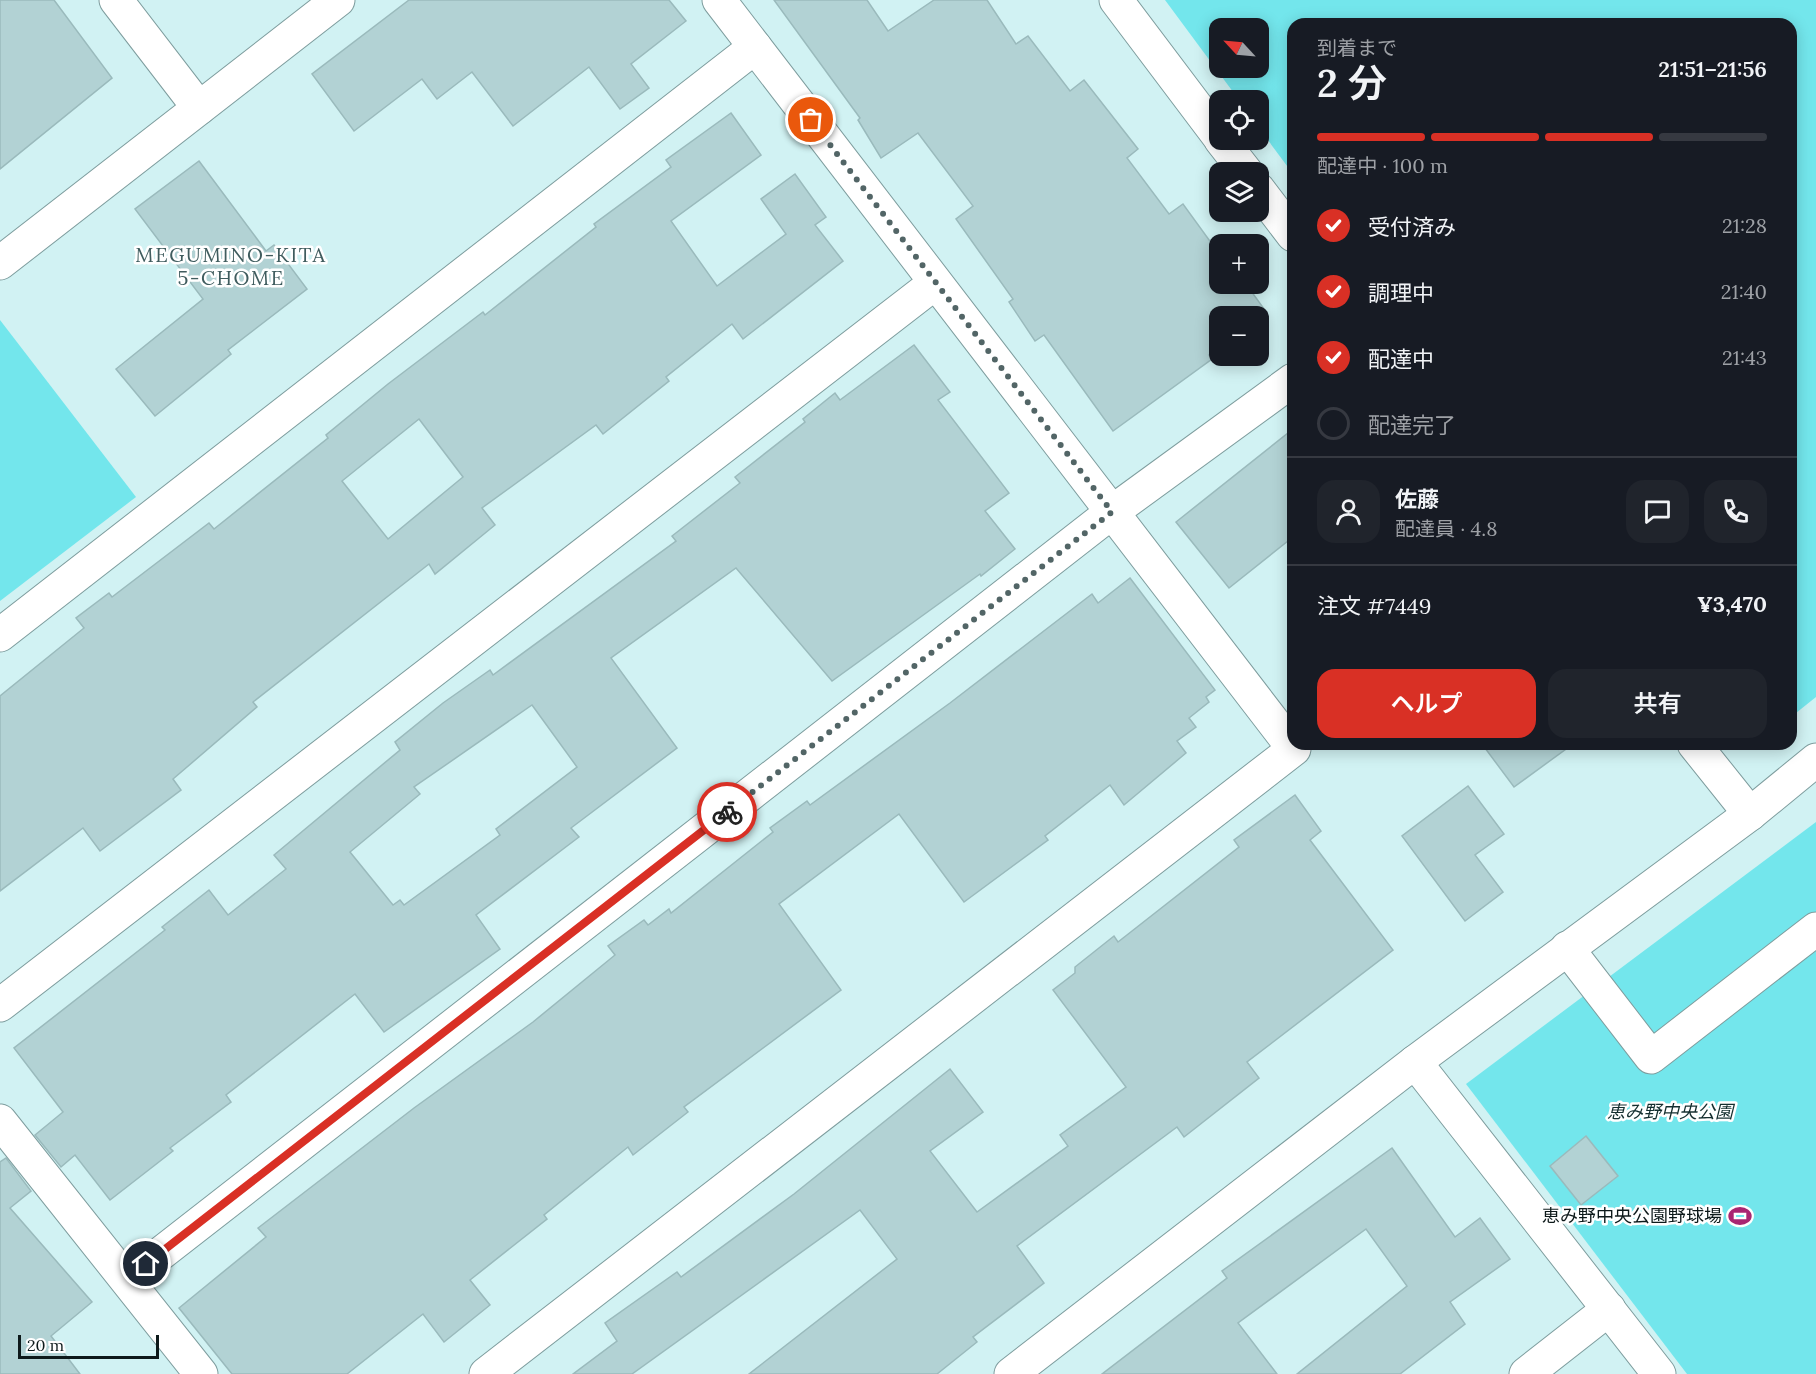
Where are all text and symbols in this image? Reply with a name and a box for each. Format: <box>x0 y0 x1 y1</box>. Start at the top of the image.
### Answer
north arrow <box>1209 18 1269 78</box>
map controls <box>1209 18 1269 366</box>
text: 到着まで <box>1317 35 1397 60</box>
text: 21:51–21:56 <box>1658 55 1767 83</box>
text: 2 分 <box>1317 58 1387 108</box>
button: locate <box>1209 90 1269 150</box>
pin <box>785 94 836 145</box>
icon: bag <box>794 103 827 136</box>
text: 配達中 · 100 m <box>1317 153 1448 178</box>
button: layers <box>1209 162 1269 222</box>
icon: check <box>1317 209 1350 242</box>
text: 受付済み <box>1368 213 1456 241</box>
text: 21:28 <box>1722 213 1767 238</box>
button: + <box>1209 234 1269 294</box>
district label: MEGUMINO-KITA 5-CHOME <box>135 242 327 290</box>
icon: check <box>1317 275 1350 308</box>
text: 調理中 <box>1368 279 1434 307</box>
text: 21:40 <box>1721 279 1767 304</box>
button: − <box>1209 306 1269 366</box>
icon: check <box>1317 341 1350 374</box>
text: 配達中 <box>1368 345 1434 373</box>
text: 21:43 <box>1722 345 1767 370</box>
text: 配達完了 <box>1368 411 1456 439</box>
button: person <box>1317 480 1380 543</box>
button: chat <box>1626 480 1689 543</box>
button: phone <box>1704 480 1767 543</box>
text: 佐藤 <box>1395 485 1439 513</box>
text: 配達員 · 4.8 <box>1395 516 1498 541</box>
text: ¥3,470 <box>1697 590 1767 618</box>
text: 注文 #7449 <box>1317 592 1431 620</box>
button: ヘルプ <box>1317 669 1536 738</box>
button: 共有 <box>1548 669 1767 738</box>
courier <box>697 782 757 842</box>
icon: bike <box>711 796 744 829</box>
park label: 恵み野中央公園 <box>1607 1100 1736 1123</box>
sports icon: 恵み野中央公園野球場 <box>1727 1203 1753 1229</box>
place label: 恵み野中央公園野球場 <box>1542 1204 1722 1227</box>
pin <box>120 1238 171 1289</box>
icon: home <box>129 1247 162 1280</box>
scale bar <box>18 1332 159 1360</box>
text: 20 m <box>27 1335 64 1355</box>

